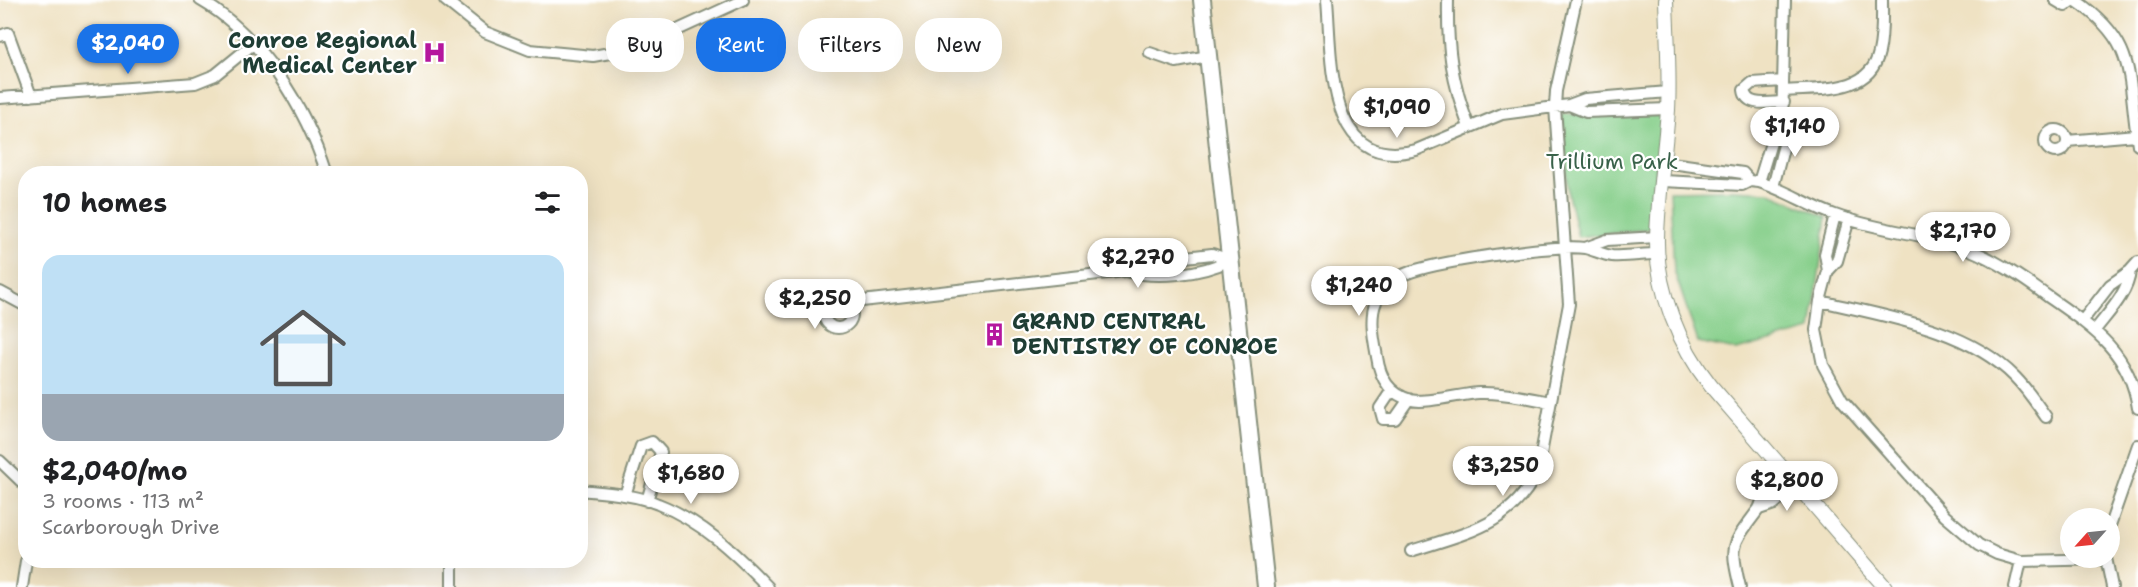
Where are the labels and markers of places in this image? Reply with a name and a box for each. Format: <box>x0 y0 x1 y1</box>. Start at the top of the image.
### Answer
pin: $2,040 <box>79 24 177 75</box>
place label: Conroe Regional Medical Center <box>228 26 417 80</box>
hospital icon: Conroe Regional Medical Center <box>422 40 448 66</box>
pin: $1,090 <box>1348 88 1446 139</box>
pin: $1,140 <box>1746 107 1844 158</box>
pin: $2,170 <box>1914 212 2012 263</box>
pin: $2,270 <box>1089 238 1187 289</box>
pin: $1,240 <box>1310 266 1408 317</box>
pin: $2,250 <box>766 279 864 330</box>
place label: GRAND CENTRAL DENTISTRY OF CONROE <box>1012 307 1278 361</box>
building icon: GRAND CENTRAL DENTISTRY OF CONROE <box>981 321 1007 347</box>
pin: $3,250 <box>1454 446 1552 497</box>
pin: $1,680 <box>642 454 740 505</box>
pin: $2,800 <box>1738 461 1836 512</box>

